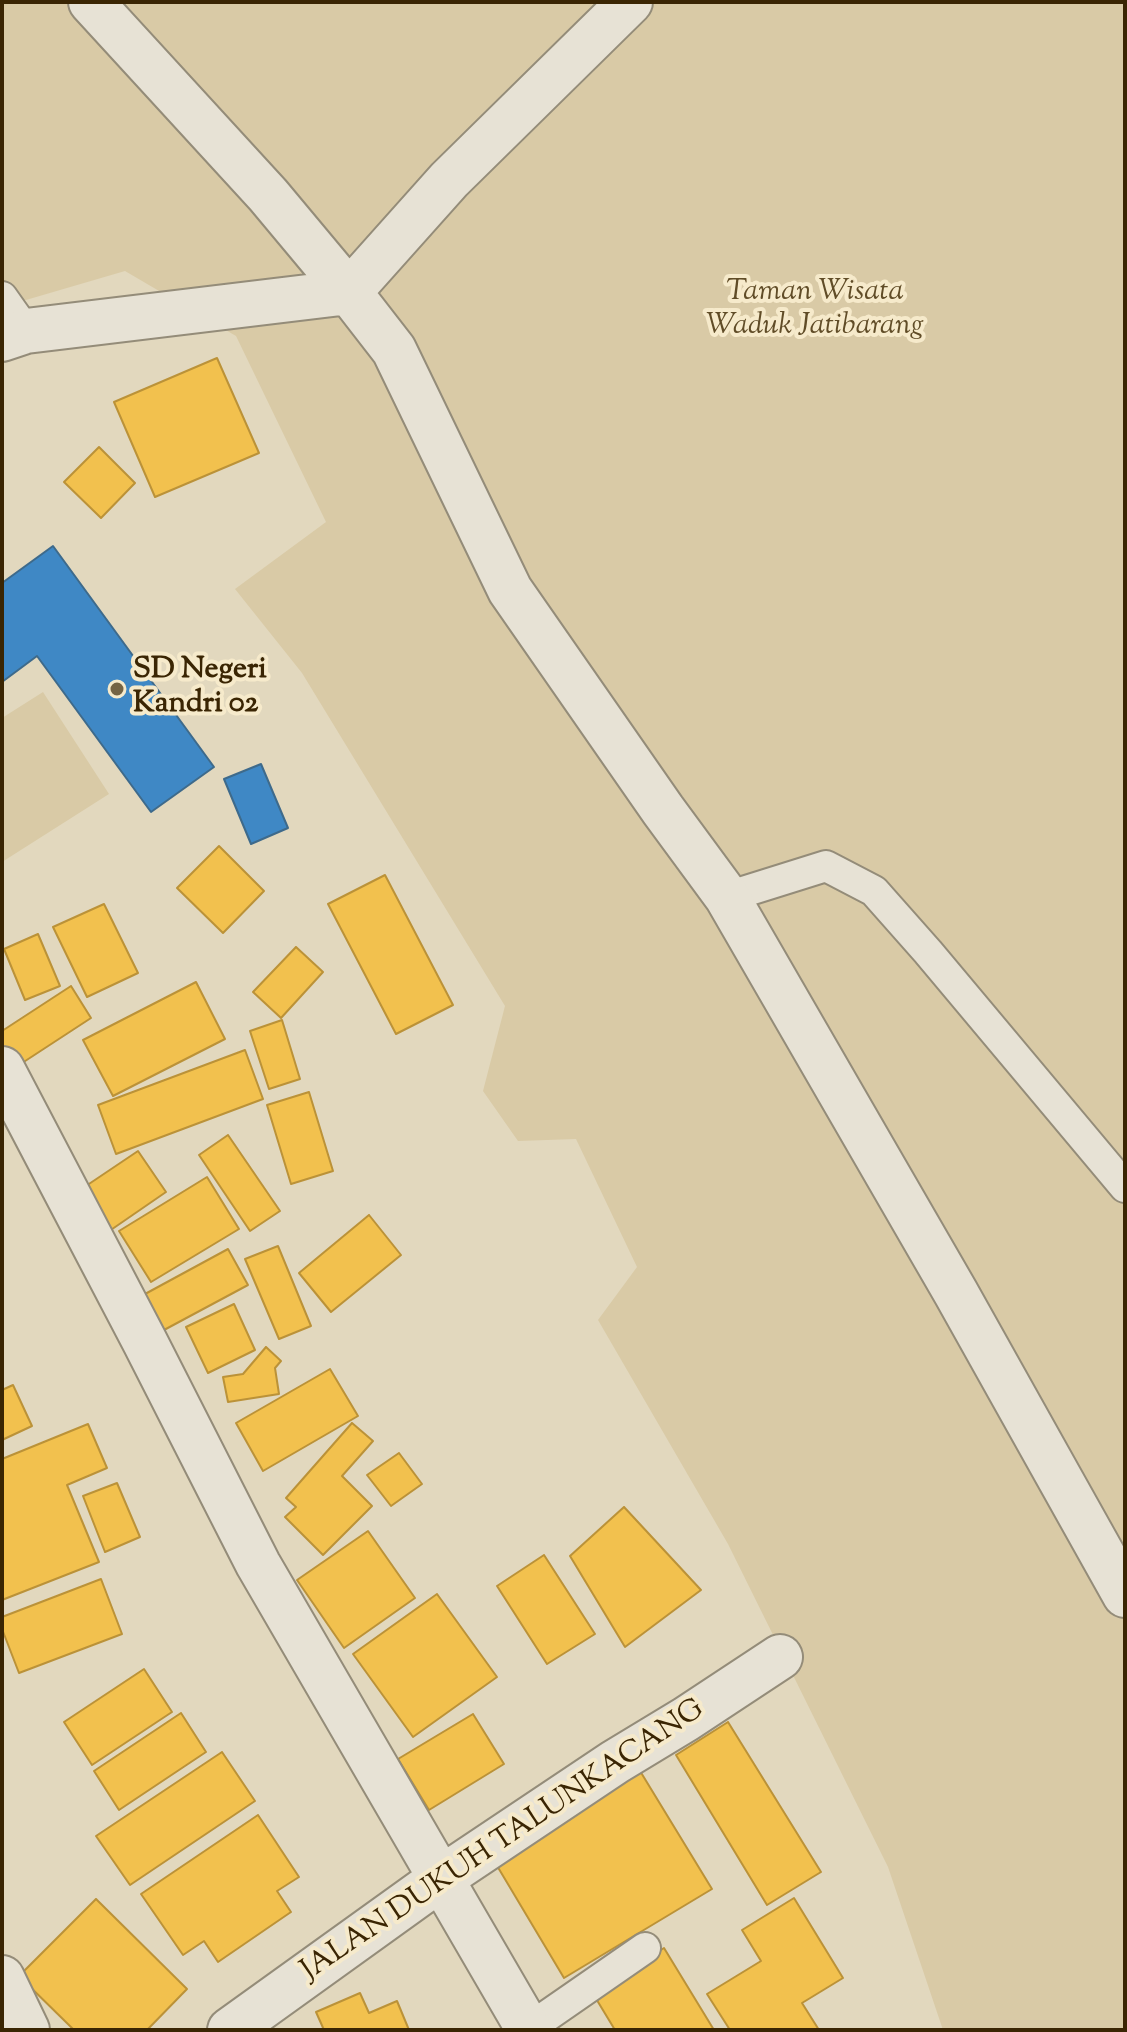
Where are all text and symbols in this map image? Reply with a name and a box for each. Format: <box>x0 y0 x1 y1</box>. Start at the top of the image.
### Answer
park label: Taman Wisata Waduk Jatibarang <box>706 276 924 346</box>
place label: SD Negeri Kandri 02 <box>133 654 267 724</box>
marker: SD Negeri Kandri 02 <box>108 680 126 698</box>
street label: JALAN DUKUH TALUNKACANG <box>296 1693 712 1991</box>

